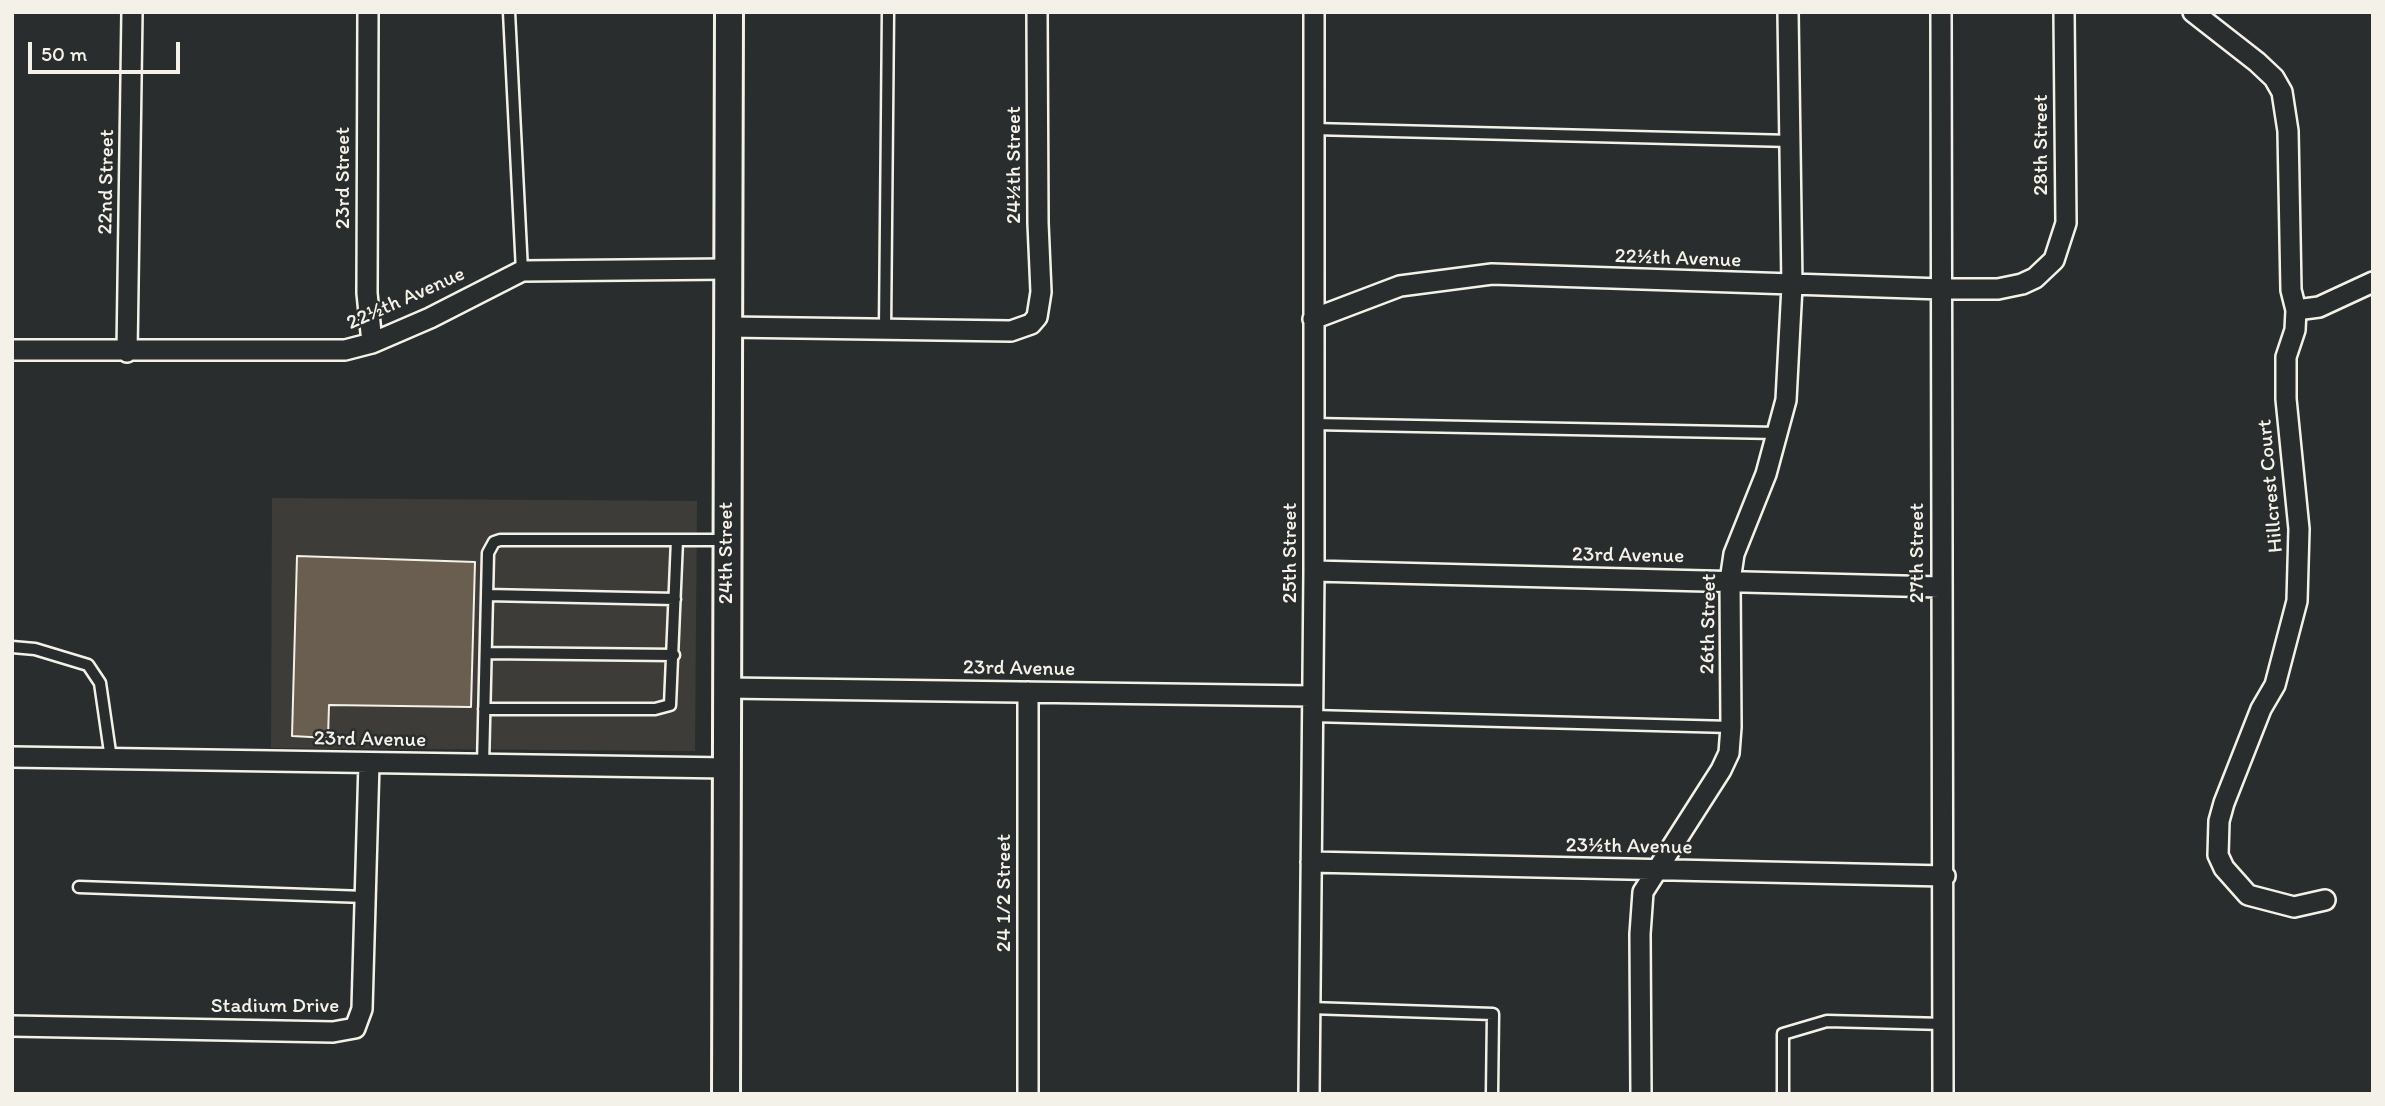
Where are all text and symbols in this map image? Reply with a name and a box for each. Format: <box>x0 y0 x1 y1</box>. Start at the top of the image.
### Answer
scale bar <box>32 28 184 72</box>
text: 50 m <box>41 41 87 66</box>
street label: 28th Street <box>2029 94 2055 196</box>
street label: 24½th Street <box>1002 106 1028 224</box>
street label: 23rd Street <box>331 127 357 229</box>
street label: 22nd Street <box>93 129 121 235</box>
street label: 22½th Avenue <box>1614 244 1742 274</box>
street label: 22½th Avenue <box>343 262 469 336</box>
street label: Hillcrest Court <box>2253 418 2289 554</box>
street label: 24th Street <box>714 502 740 604</box>
street label: 25th Street <box>1278 503 1304 603</box>
street label: 27th Street <box>1905 503 1931 603</box>
street label: 23rd Avenue <box>1572 542 1684 570</box>
street label: 26th Street <box>1696 573 1722 675</box>
street label: 23rd Avenue <box>963 655 1075 683</box>
street label: 23rd Avenue <box>314 726 426 754</box>
street label: 23½th Avenue <box>1565 833 1693 861</box>
street label: 24 1/2 Street <box>992 834 1018 952</box>
street label: Stadium Drive <box>211 994 339 1020</box>

